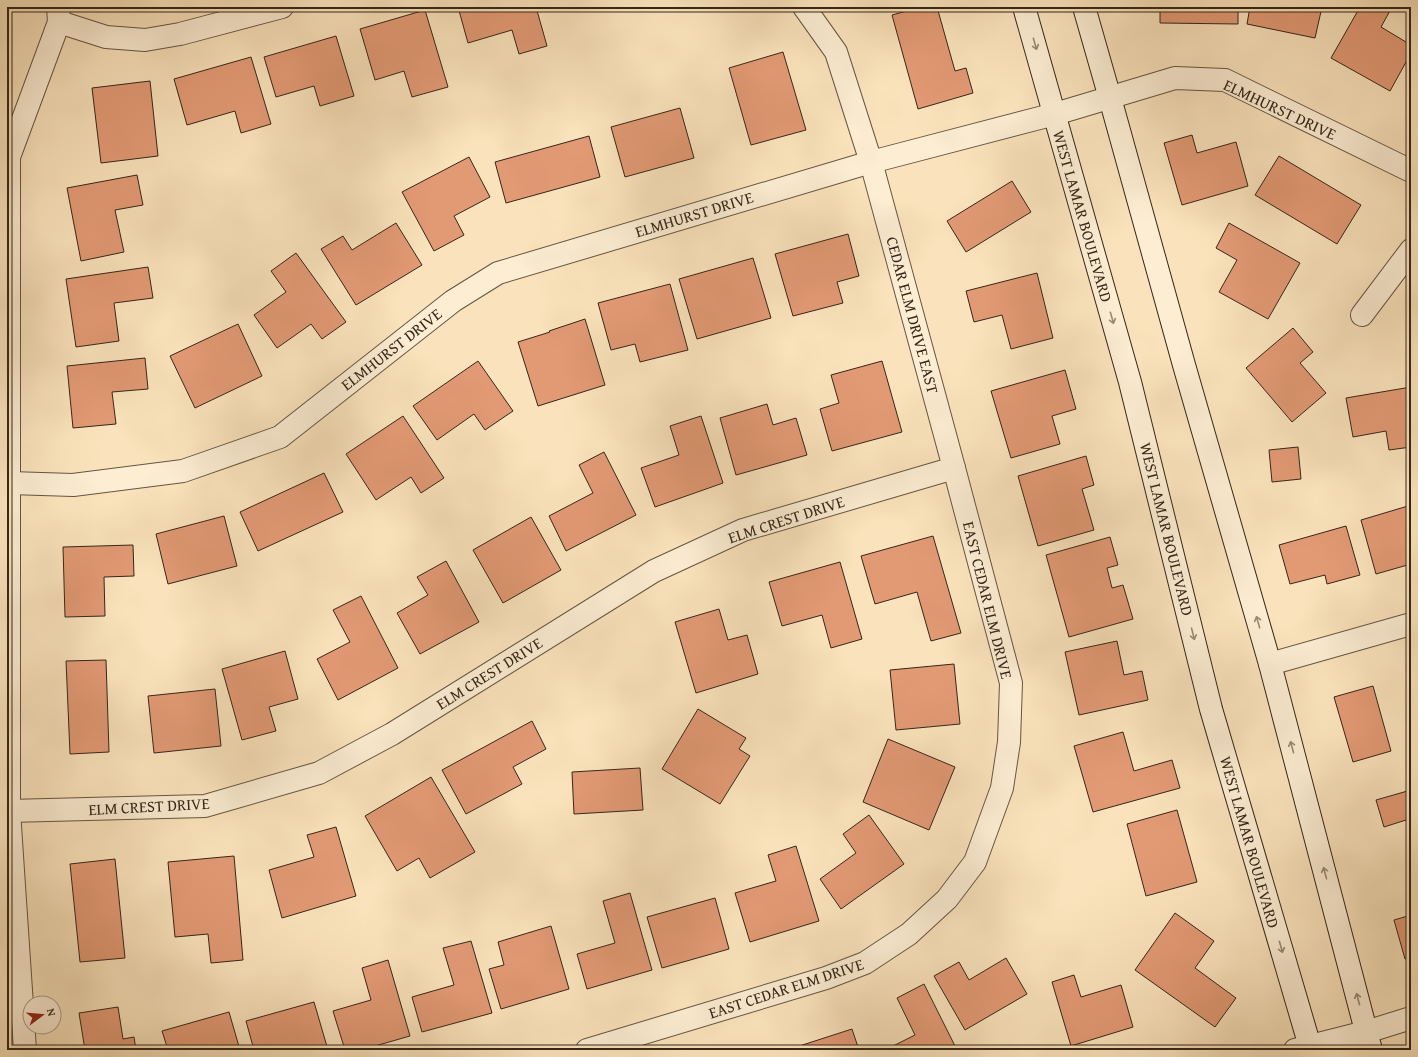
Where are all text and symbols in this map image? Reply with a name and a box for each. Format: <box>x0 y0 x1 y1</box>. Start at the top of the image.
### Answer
one-way arrow <box>1032 38 1039 51</box>
street label: ELMHURST DRIVE <box>1220 72 1340 146</box>
street label: WEST LAMAR BOULEVARD <box>1047 127 1119 305</box>
street label: ELMHURST DRIVE <box>632 185 756 243</box>
street label: CEDAR ELM DRIVE EAST <box>881 234 946 396</box>
street label: ELMHURST DRIVE <box>336 302 446 396</box>
one-way arrow <box>1109 311 1116 324</box>
street label: WEST LAMAR BOULEVARD <box>1134 440 1200 618</box>
street label: ELM CREST DRIVE <box>725 489 847 549</box>
street label: EAST CEDAR ELM DRIVE <box>957 519 1019 681</box>
one-way arrow <box>1254 615 1261 628</box>
one-way arrow <box>1189 627 1197 640</box>
street label: ELM CREST DRIVE <box>431 631 547 715</box>
one-way arrow <box>1288 741 1295 754</box>
street label: WEST LAMAR BOULEVARD <box>1214 753 1286 931</box>
street label: ELM CREST DRIVE <box>88 791 210 821</box>
one-way arrow <box>1321 867 1328 880</box>
one-way arrow <box>1278 941 1285 954</box>
street label: EAST CEDAR ELM DRIVE <box>705 952 867 1024</box>
one-way arrow <box>1353 992 1361 1005</box>
north arrow <box>22 995 62 1035</box>
text: N <box>43 1007 60 1019</box>

